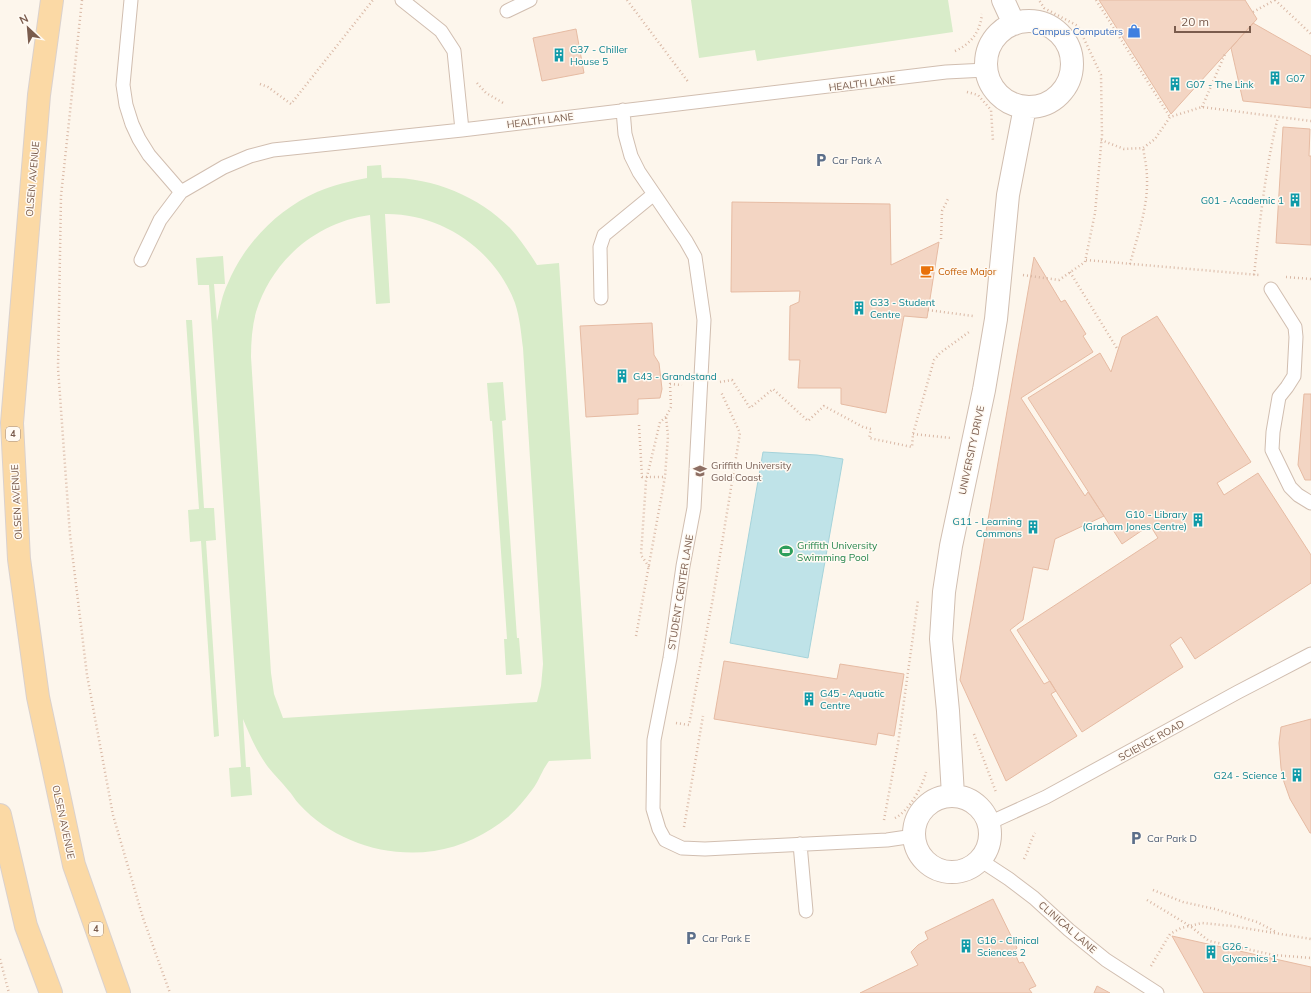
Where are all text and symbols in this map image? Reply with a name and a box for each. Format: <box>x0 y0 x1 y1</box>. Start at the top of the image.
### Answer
north arrow <box>8 8 48 48</box>
scale bar <box>1175 8 1250 34</box>
text: N <box>17 11 30 27</box>
text: 20 m <box>1181 14 1209 29</box>
shop icon: Campus Computers <box>1126 23 1142 39</box>
place label: Campus Computers <box>1032 25 1123 38</box>
place label: G37 - Chiller House 5 <box>570 43 628 68</box>
building icon: G37 - Chiller House 5 <box>551 47 567 63</box>
building icon: G07 <box>1267 70 1283 86</box>
place label: G07 <box>1286 72 1305 85</box>
street label: HEALTH LANE <box>828 73 896 94</box>
building icon: G07 - The Link <box>1167 76 1183 92</box>
place label: G07 - The Link <box>1186 78 1254 91</box>
street label: HEALTH LANE <box>506 110 574 131</box>
street label: OLSEN AVENUE <box>23 141 42 217</box>
parking icon: Car Park A <box>813 152 829 168</box>
place label: Car Park A <box>832 154 883 167</box>
building icon: G01 - Academic 1 <box>1287 192 1303 208</box>
place label: G01 - Academic 1 <box>1201 194 1284 207</box>
cafe icon: Coffee Major <box>919 263 935 279</box>
place label: Coffee Major <box>938 265 997 278</box>
place label: G33 - Student Centre <box>870 296 936 321</box>
building icon: G33 - Student Centre <box>851 300 867 316</box>
building icon: G43 - Grandstand <box>614 368 630 384</box>
place label: G43 - Grandstand <box>633 370 717 383</box>
street label: UNIVERSITY DRIVE <box>956 404 987 496</box>
road number: 4 <box>6 427 20 441</box>
place label: Griffith University Gold Coast <box>711 459 792 484</box>
school or university icon: Griffith University Gold Coast <box>692 463 708 479</box>
street label: OLSEN AVENUE <box>8 464 25 540</box>
place label: G10 - Library (Graham Jones Centre) <box>1083 508 1188 533</box>
building icon: G10 - Library (Graham Jones Centre) <box>1190 512 1206 528</box>
place label: G11 - Learning Commons <box>953 515 1022 540</box>
building icon: G11 - Learning Commons <box>1025 519 1041 535</box>
street label: STUDENT CENTER LANE <box>665 533 696 651</box>
place label: Griffith University Swimming Pool <box>797 539 878 564</box>
sports icon: Griffith University Swimming Pool <box>778 543 794 559</box>
place label: G45 - Aquatic Centre <box>820 687 885 712</box>
building icon: G45 - Aquatic Centre <box>801 691 817 707</box>
street label: SCIENCE ROAD <box>1116 717 1187 764</box>
building icon: G24 - Science 1 <box>1289 767 1305 783</box>
place label: G24 - Science 1 <box>1213 769 1286 782</box>
street label: OLSEN AVENUE <box>49 784 78 860</box>
parking icon: Car Park D <box>1128 830 1144 846</box>
place label: Car Park D <box>1147 832 1197 845</box>
street label: CLINICAL LANE <box>1036 899 1100 956</box>
road number: 4 <box>89 922 103 936</box>
parking icon: Car Park E <box>683 930 699 946</box>
place label: Car Park E <box>702 932 751 945</box>
place label: G16 - Clinical Sciences 2 <box>977 934 1039 959</box>
building icon: G16 - Clinical Sciences 2 <box>958 938 974 954</box>
place label: G26 - Glycomics 1 <box>1222 940 1277 965</box>
building icon: G26 - Glycomics 1 <box>1203 944 1219 960</box>

